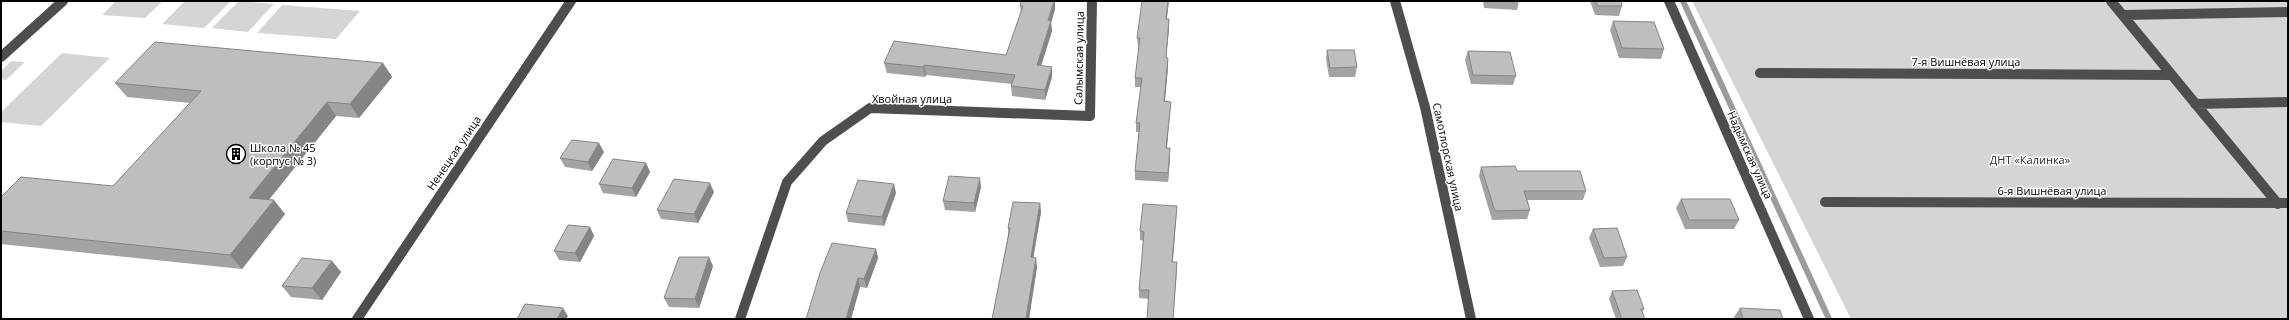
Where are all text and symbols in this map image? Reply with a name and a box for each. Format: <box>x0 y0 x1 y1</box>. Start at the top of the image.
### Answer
street label: Салымская улица <box>1070 11 1087 105</box>
street label: 7-я Вишнёвая улица <box>1912 54 2020 69</box>
street label: Хвойная улица <box>872 91 952 106</box>
street label: Самотлорская улица <box>1430 101 1467 212</box>
street label: Надымская улица <box>1724 108 1777 201</box>
street label: Ненецкая улица <box>423 113 484 193</box>
place label: Школа № 45 (корпус № 3) <box>250 140 316 168</box>
building icon: Школа № 45 (корпус № 3) <box>225 143 247 165</box>
park label: ДНТ «Калинка» <box>1990 152 2071 167</box>
street label: 6-я Вишнёвая улица <box>1998 183 2106 198</box>

